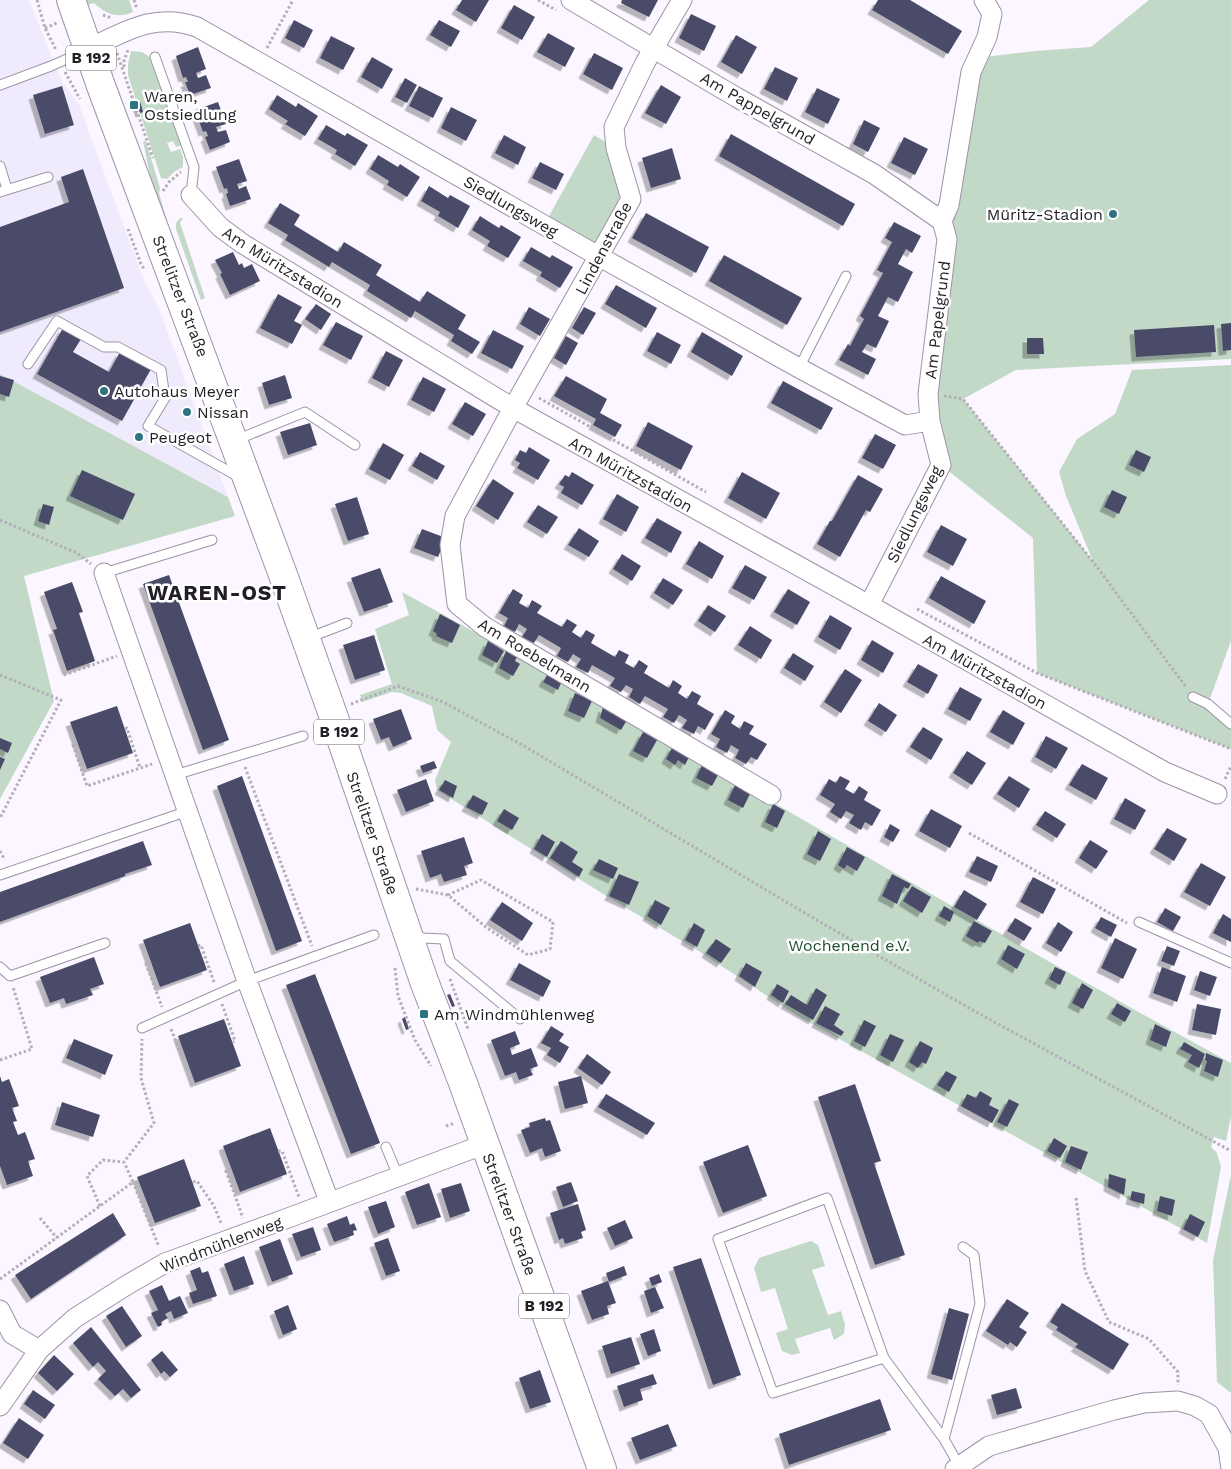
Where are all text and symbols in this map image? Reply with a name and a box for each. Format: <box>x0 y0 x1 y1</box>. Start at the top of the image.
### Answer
road number: B 192 <box>66 46 116 70</box>
street label: Am Pappelgrund <box>697 68 818 149</box>
place label: Waren, Ostsiedlung <box>144 87 237 124</box>
marker: Waren, Ostsiedlung <box>128 99 140 111</box>
street label: Siedlungsweg <box>460 172 562 241</box>
street label: Lindenstraße <box>571 199 636 298</box>
place label: Müritz-Stadion <box>987 205 1103 224</box>
marker: Müritz-Stadion <box>1107 208 1119 220</box>
street label: Am Müritzstadion <box>219 223 347 312</box>
street label: Strelitzer Straße <box>149 233 213 360</box>
street label: Am Papelgrund <box>921 260 954 380</box>
place label: Autohaus Meyer <box>114 382 240 401</box>
marker: Autohaus Meyer <box>98 385 110 397</box>
place label: Nissan <box>197 403 249 422</box>
marker: Nissan <box>181 406 193 418</box>
place label: Peugeot <box>149 428 212 447</box>
marker: Peugeot <box>133 431 145 443</box>
street label: Am Müritzstadion <box>565 433 696 516</box>
street label: Siedlungsweg <box>883 462 946 566</box>
district label: WAREN-OST <box>147 580 287 605</box>
street label: Am Roebelmann <box>475 614 595 697</box>
street label: Am Müritzstadion <box>919 630 1050 713</box>
road number: B 192 <box>314 720 364 744</box>
street label: Strelitzer Straße <box>343 769 403 897</box>
park label: Wochenend e.V. <box>788 936 910 955</box>
place label: Am Windmühlenweg <box>434 1005 595 1024</box>
marker: Am Windmühlenweg <box>418 1008 430 1020</box>
street label: Strelitzer Straße <box>479 1150 541 1278</box>
street label: Windmühlenweg <box>157 1212 285 1277</box>
road number: B 192 <box>519 1294 569 1318</box>

